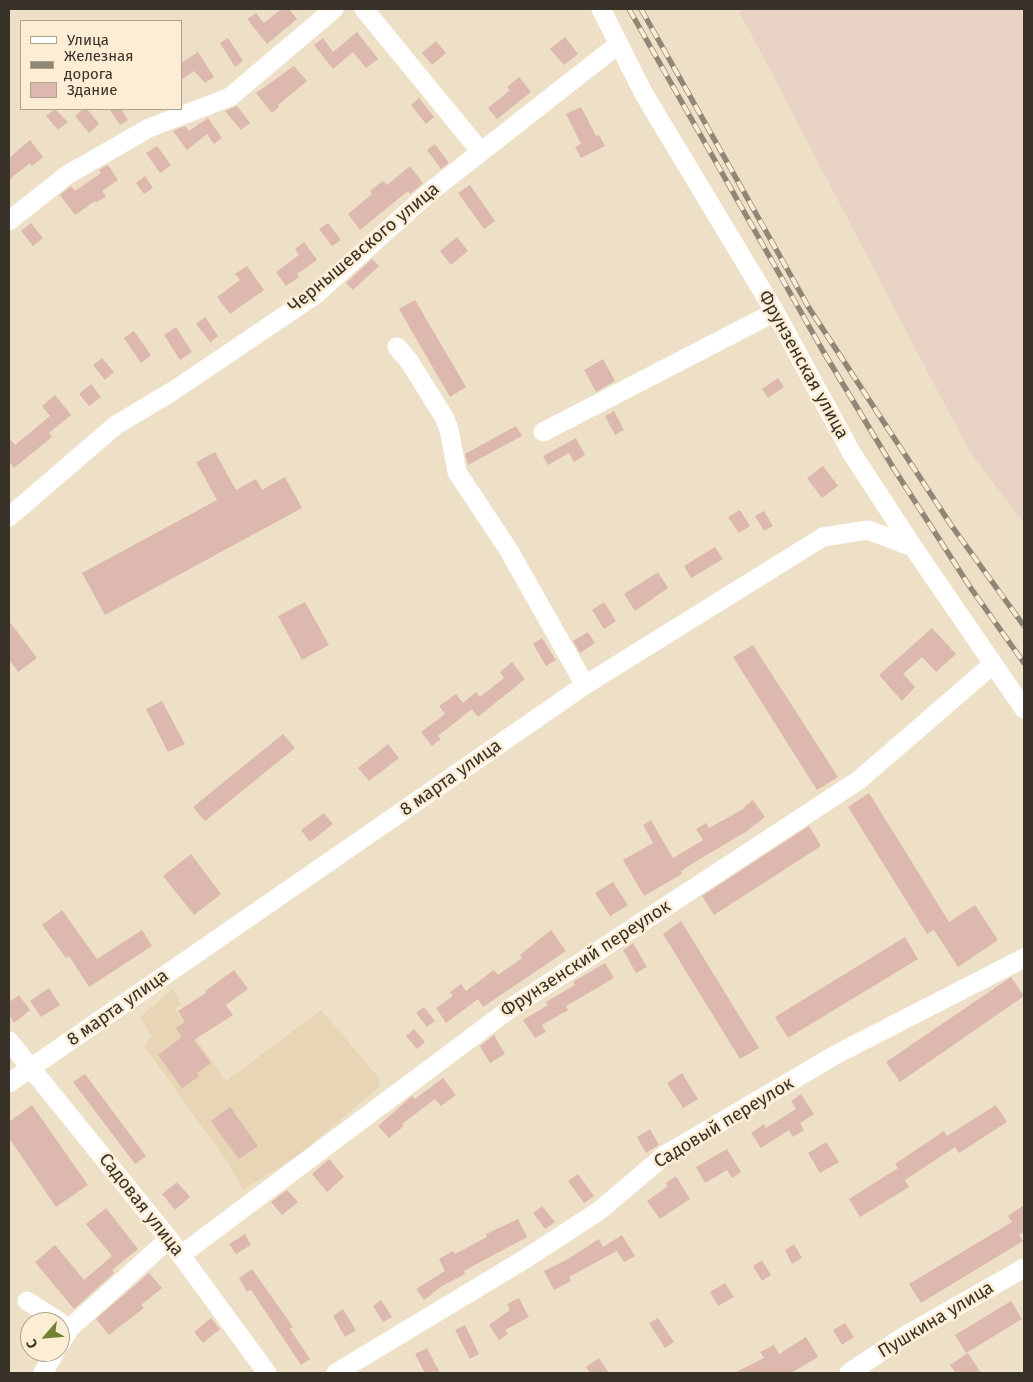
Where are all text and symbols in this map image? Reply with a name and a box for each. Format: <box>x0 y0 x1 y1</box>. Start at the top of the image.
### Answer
legend <box>20 20 182 110</box>
text: Улица <box>67 31 109 49</box>
text: Железная дорога <box>64 47 133 83</box>
text: Здание <box>67 81 117 99</box>
street label: Чернышевского улица <box>284 178 444 318</box>
street label: Фрунзенская улица <box>753 287 853 443</box>
street label: 8 марта улица <box>396 735 506 821</box>
street label: Фрунзенский переулок <box>497 896 675 1022</box>
street label: 8 марта улица <box>63 965 173 1051</box>
street label: Садовый переулок <box>650 1073 798 1173</box>
street label: Садовая улица <box>94 1149 188 1261</box>
street label: Пушкина улица <box>874 1277 998 1363</box>
north arrow <box>20 1312 70 1362</box>
text: С <box>23 1336 41 1351</box>

